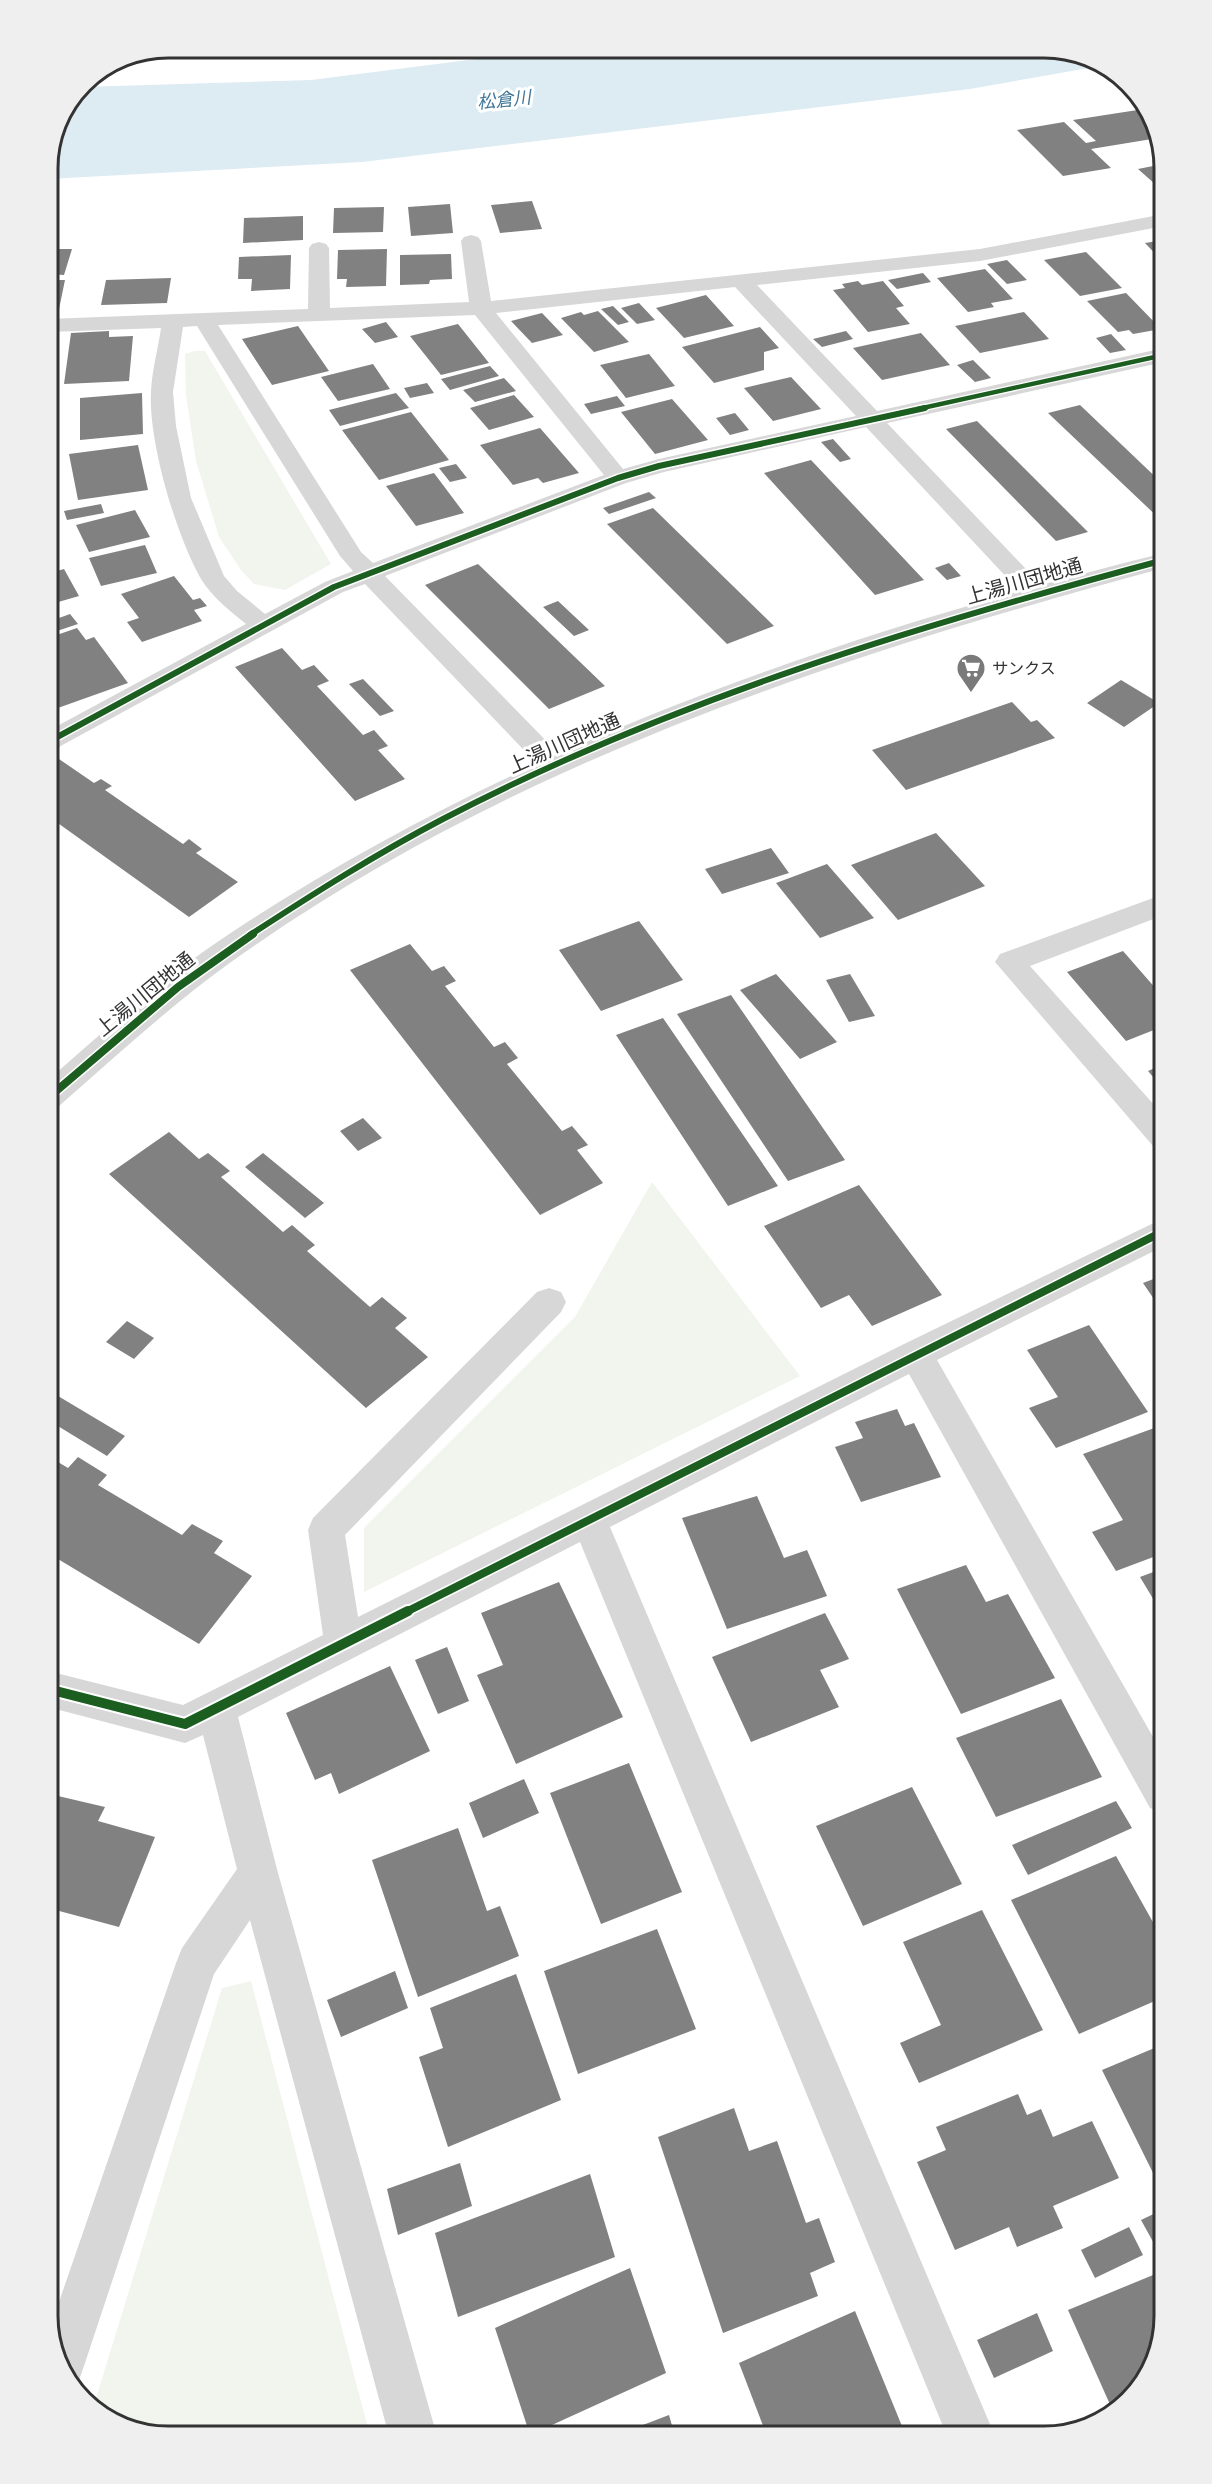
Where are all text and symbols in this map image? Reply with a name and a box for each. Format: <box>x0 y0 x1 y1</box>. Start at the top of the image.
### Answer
water label: 松倉川 <box>476 85 534 115</box>
street label: 上湯川団地通 <box>963 552 1085 610</box>
supermarket icon: サンクス <box>955 652 987 694</box>
place label: サンクス <box>992 658 1056 679</box>
street label: 上湯川団地通 <box>504 707 624 779</box>
street label: 上湯川団地通 <box>90 946 200 1042</box>

